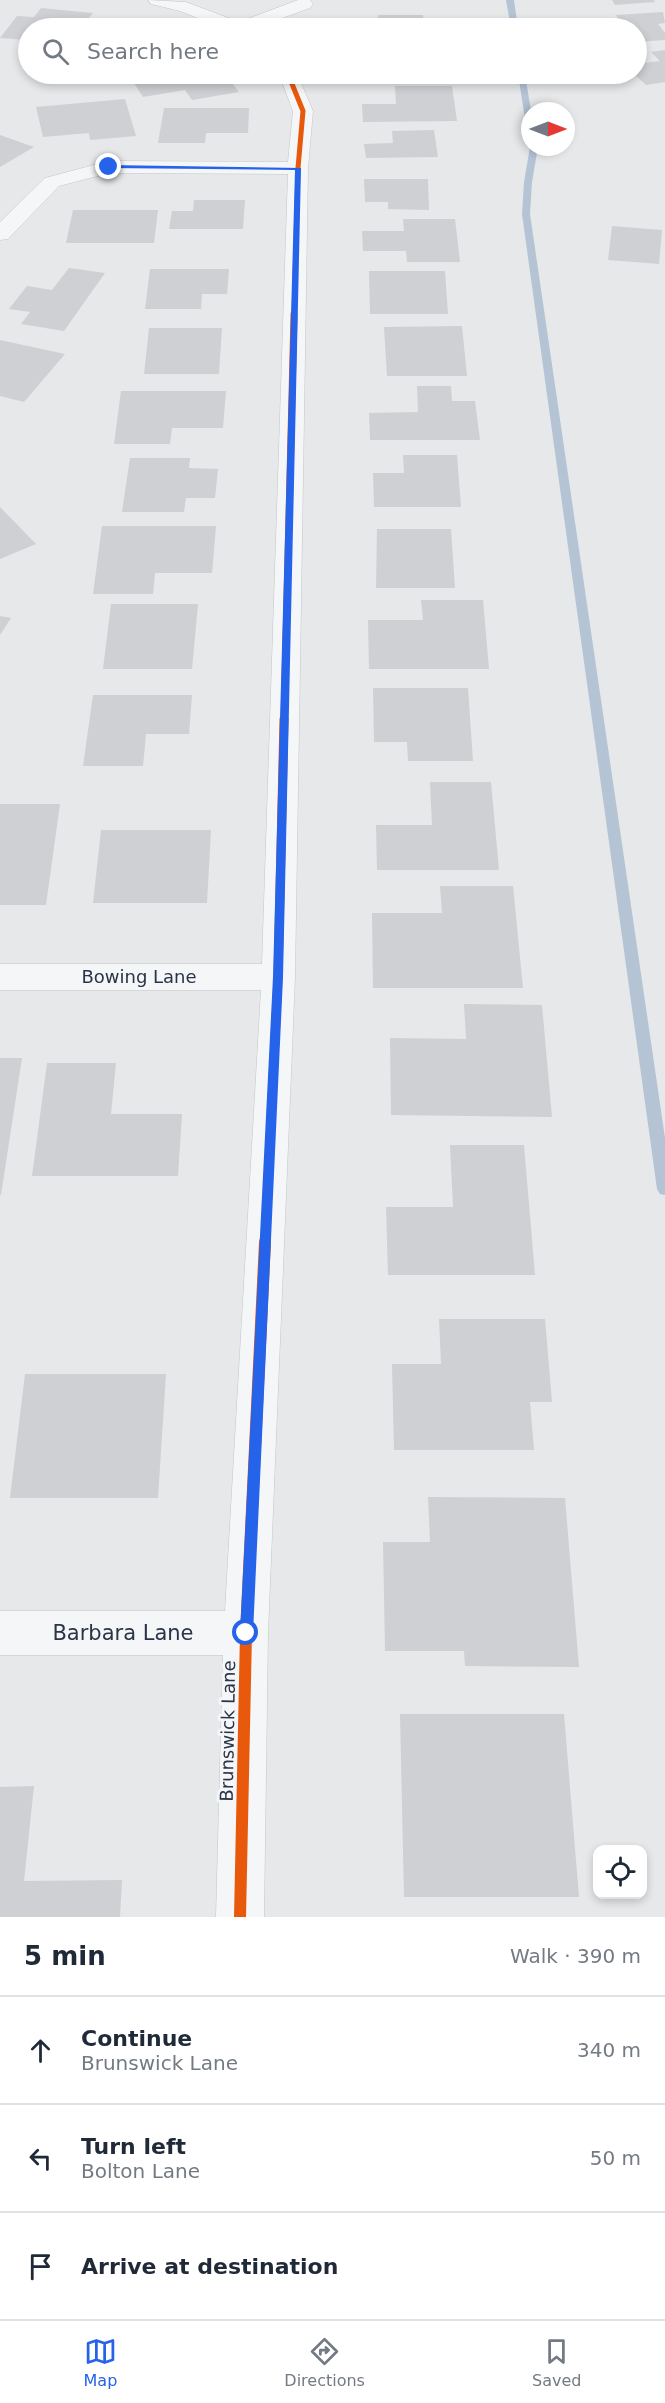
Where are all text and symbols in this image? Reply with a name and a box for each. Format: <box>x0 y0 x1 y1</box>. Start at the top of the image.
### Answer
search box <box>18 18 647 84</box>
icon: search <box>39 35 72 68</box>
text: Search here <box>87 39 219 64</box>
north arrow <box>521 102 575 156</box>
route end <box>95 153 121 179</box>
street label: Bowing Lane <box>81 966 197 987</box>
route start <box>232 1619 258 1645</box>
street label: Barbara Lane <box>52 1621 194 1645</box>
street label: Brunswick Lane <box>216 1660 239 1802</box>
map controls <box>593 1845 647 1899</box>
button: locate <box>593 1845 647 1899</box>
text: 5 min <box>24 1941 106 1971</box>
text: Walk · 390 m <box>510 1944 641 1968</box>
text: Continue <box>81 2026 192 2051</box>
icon: ahead <box>24 2034 57 2067</box>
text: 340 m <box>577 2038 641 2062</box>
text: Brunswick Lane <box>81 2051 238 2075</box>
text: Turn left <box>81 2134 186 2159</box>
icon: left <box>24 2142 57 2175</box>
text: 50 m <box>590 2146 641 2170</box>
text: Bolton Lane <box>81 2159 200 2183</box>
icon: arrive <box>24 2250 57 2283</box>
text: Arrive at destination <box>81 2254 338 2279</box>
tab: Map <box>84 2335 117 2390</box>
tab: Directions <box>284 2335 365 2390</box>
tab: Saved <box>532 2335 581 2390</box>

